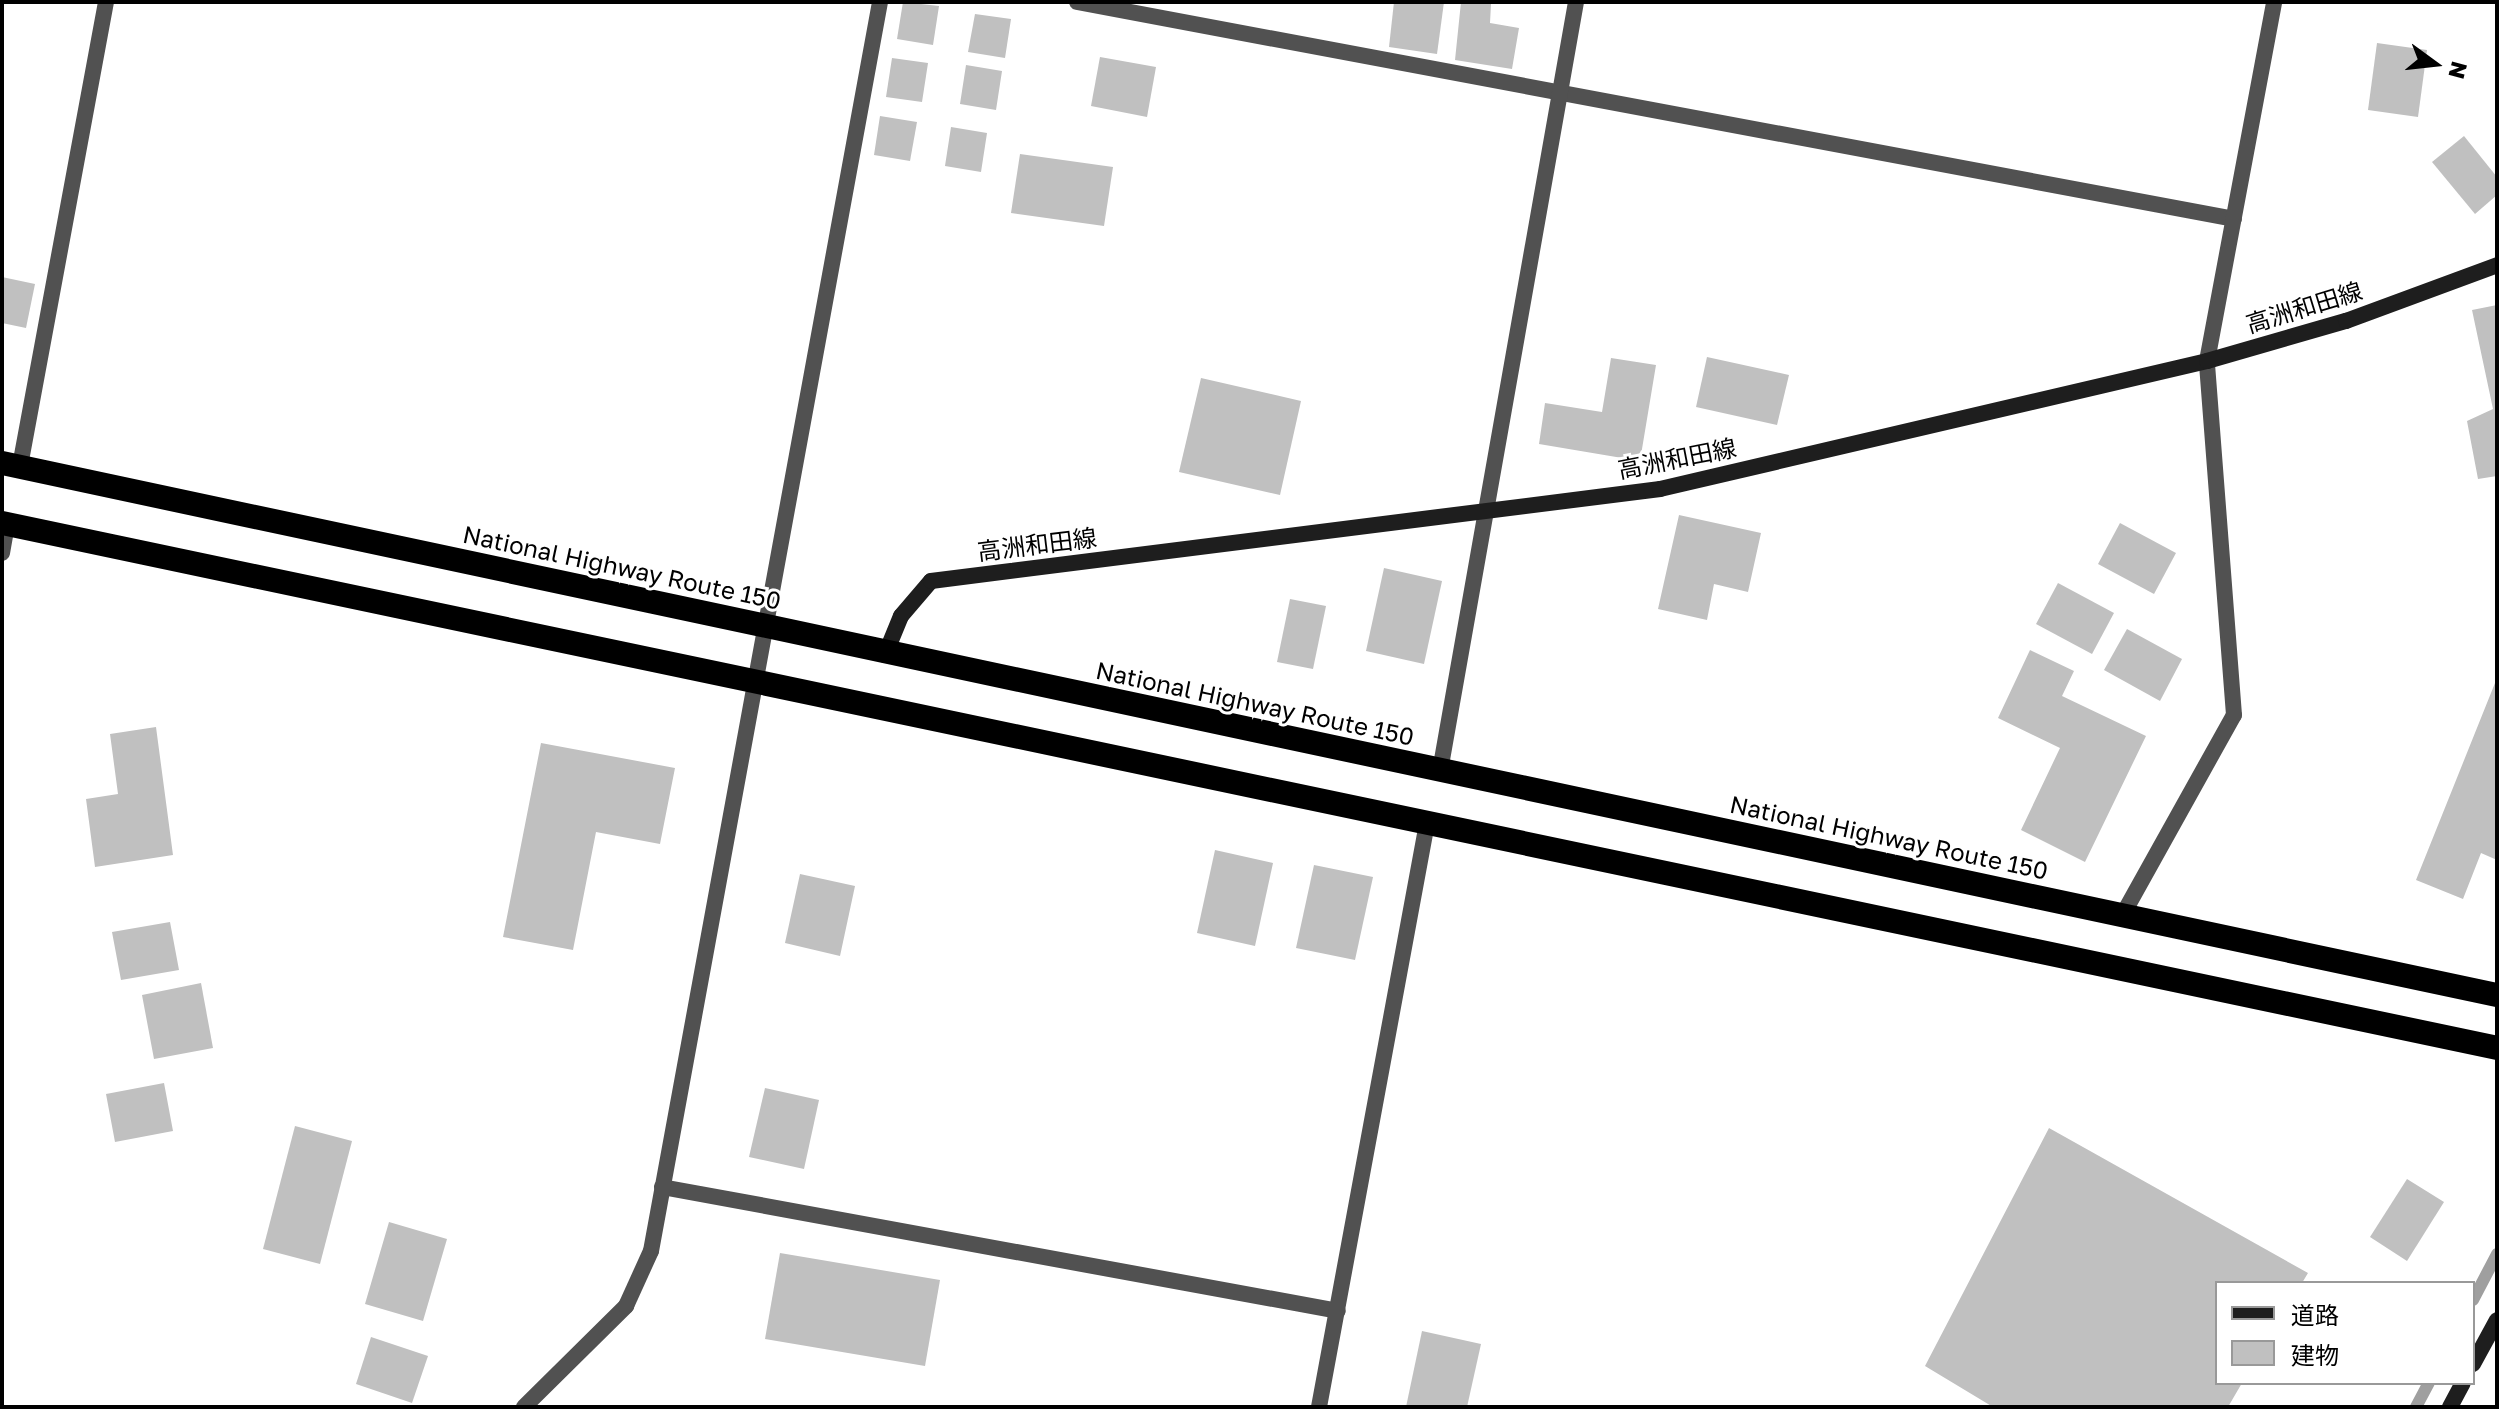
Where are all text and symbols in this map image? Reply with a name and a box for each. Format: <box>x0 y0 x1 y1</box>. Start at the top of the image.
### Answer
north arrow <box>2395 24 2475 104</box>
text: N <box>2443 59 2474 82</box>
street label: 高洲和田線 <box>2242 276 2366 338</box>
street label: 高洲和田線 <box>1615 432 1739 484</box>
street label: National Highway Route 150 <box>460 519 784 615</box>
street label: 高洲和田線 <box>976 522 1098 566</box>
street label: National Highway Route 150 <box>1093 655 1417 751</box>
street label: National Highway Route 150 <box>1727 789 2051 885</box>
legend <box>2215 1281 2475 1385</box>
text: 道路 <box>2291 1300 2339 1329</box>
text: 建物 <box>2291 1340 2339 1369</box>

